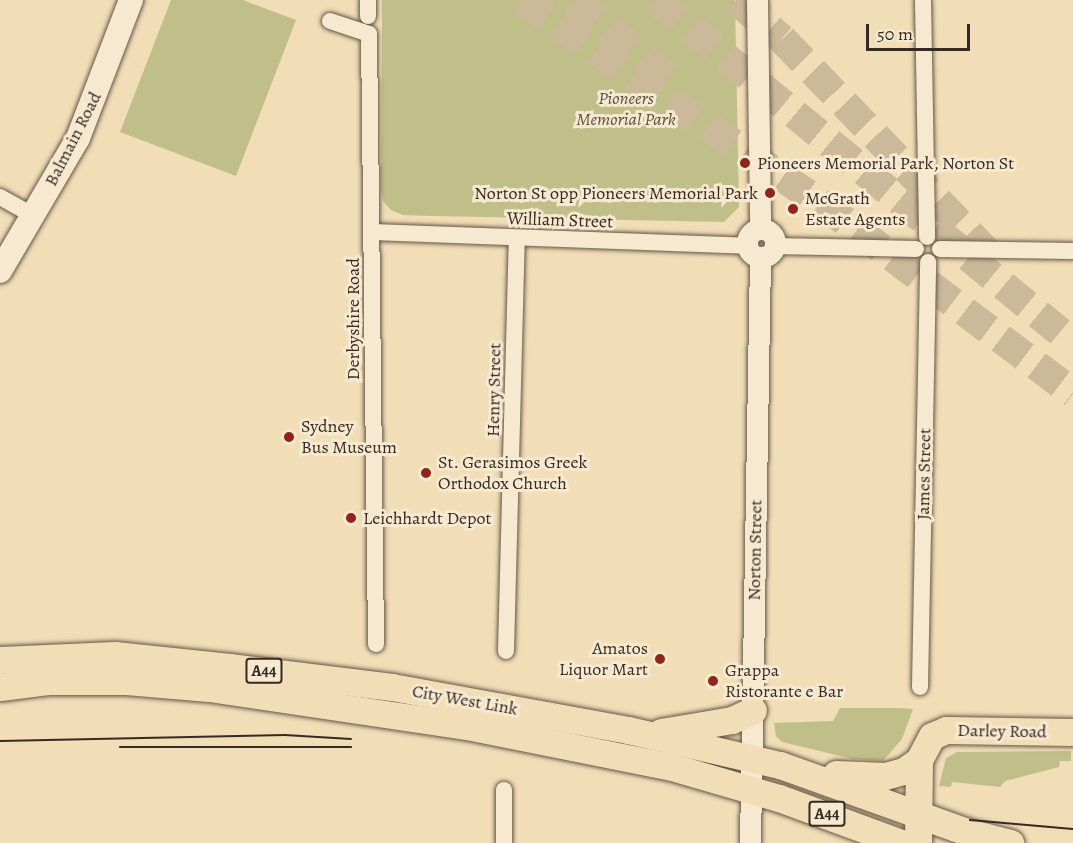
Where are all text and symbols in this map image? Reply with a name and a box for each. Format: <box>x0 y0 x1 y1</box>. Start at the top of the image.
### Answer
scale bar <box>869 12 972 50</box>
text: 50 m <box>877 22 913 46</box>
street label: Balmain Road <box>40 88 106 190</box>
park label: Pioneers Memorial Park <box>576 88 676 130</box>
place label: Pioneers Memorial Park, Norton St <box>757 152 1015 174</box>
marker: Pioneers Memorial Park, Norton St <box>738 156 752 170</box>
place label: Norton St opp Pioneers Memorial Park <box>474 182 758 204</box>
marker: Norton St opp Pioneers Memorial Park <box>763 186 777 200</box>
place label: McGrath Estate Agents <box>805 188 905 230</box>
marker: McGrath Estate Agents <box>786 202 800 216</box>
street label: William Street <box>507 207 613 233</box>
street label: Derbyshire Road <box>342 258 364 380</box>
street label: Henry Street <box>482 343 506 437</box>
place label: Sydney Bus Museum <box>301 416 397 458</box>
street label: James Street <box>912 428 936 520</box>
marker: Sydney Bus Museum <box>282 430 296 444</box>
place label: St. Gerasimos Greek Orthodox Church <box>438 452 588 494</box>
marker: St. Gerasimos Greek Orthodox Church <box>419 466 433 480</box>
street label: Norton Street <box>743 499 767 601</box>
place label: Leichhardt Depot <box>363 507 492 529</box>
marker: Leichhardt Depot <box>344 511 358 525</box>
place label: Amatos Liquor Mart <box>559 638 648 680</box>
marker: Amatos Liquor Mart <box>653 652 667 666</box>
road number: A44 <box>244 658 284 684</box>
place label: Grappa Ristorante e Bar <box>725 660 843 702</box>
marker: Grappa Ristorante e Bar <box>706 674 720 688</box>
street label: City West Link <box>411 680 519 720</box>
street label: Darley Road <box>957 719 1047 743</box>
road number: A44 <box>808 801 846 827</box>

